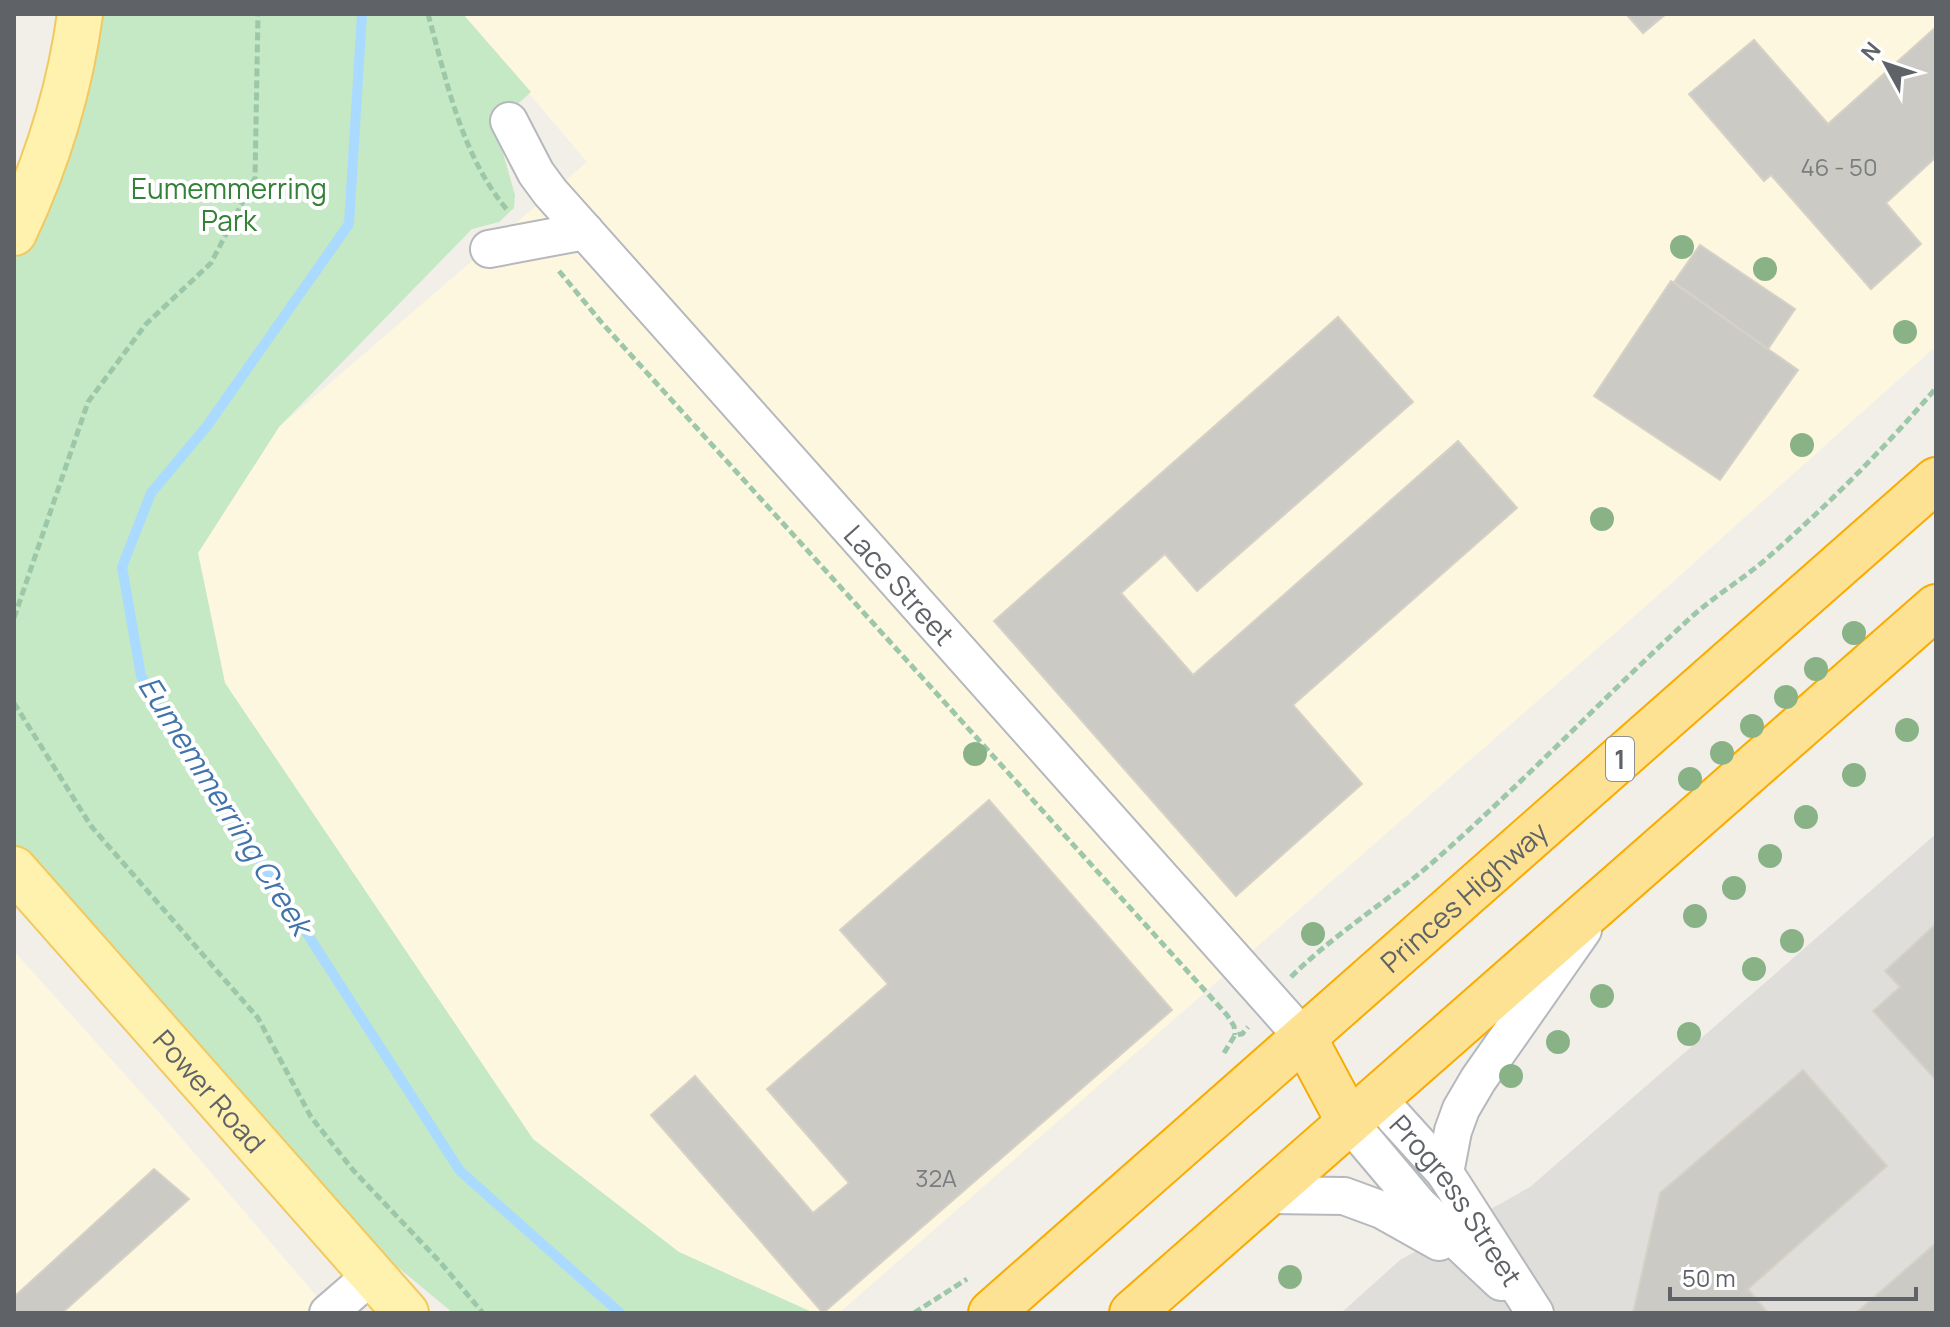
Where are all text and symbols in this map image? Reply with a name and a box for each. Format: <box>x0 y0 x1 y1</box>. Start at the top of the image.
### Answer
north arrow <box>1846 24 1926 104</box>
text: N <box>1854 35 1887 67</box>
house number: 46 - 50 <box>1800 150 1878 183</box>
park label: Eumemmerring Park <box>131 169 327 239</box>
street label: Lace Street <box>836 516 964 653</box>
water label: Eumemmerring Creek <box>130 668 324 946</box>
road number: 1 <box>1606 737 1634 781</box>
street label: Princes Highway <box>1372 812 1555 980</box>
street label: Power Road <box>145 1021 275 1161</box>
street label: Progress Street <box>1382 1106 1532 1293</box>
house number: 32A <box>915 1161 957 1194</box>
scale bar <box>1670 1251 1916 1301</box>
text: 50 m <box>1682 1261 1736 1294</box>

